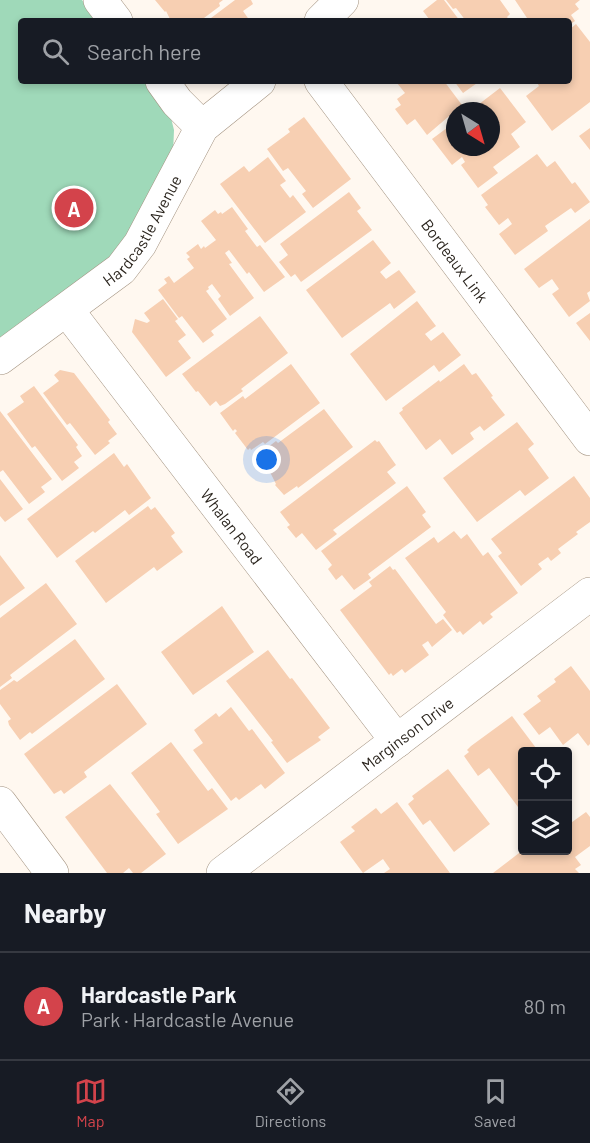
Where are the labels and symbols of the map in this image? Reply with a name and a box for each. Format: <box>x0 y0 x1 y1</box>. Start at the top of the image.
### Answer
north arrow <box>446 102 500 156</box>
street label: Hardcastle Avenue <box>99 171 185 289</box>
pin: A <box>54 186 94 230</box>
street label: Bordeaux Link <box>418 215 493 305</box>
your location <box>252 445 281 474</box>
street label: Whalan Road <box>197 484 267 567</box>
street label: Marginson Drive <box>357 692 457 774</box>

